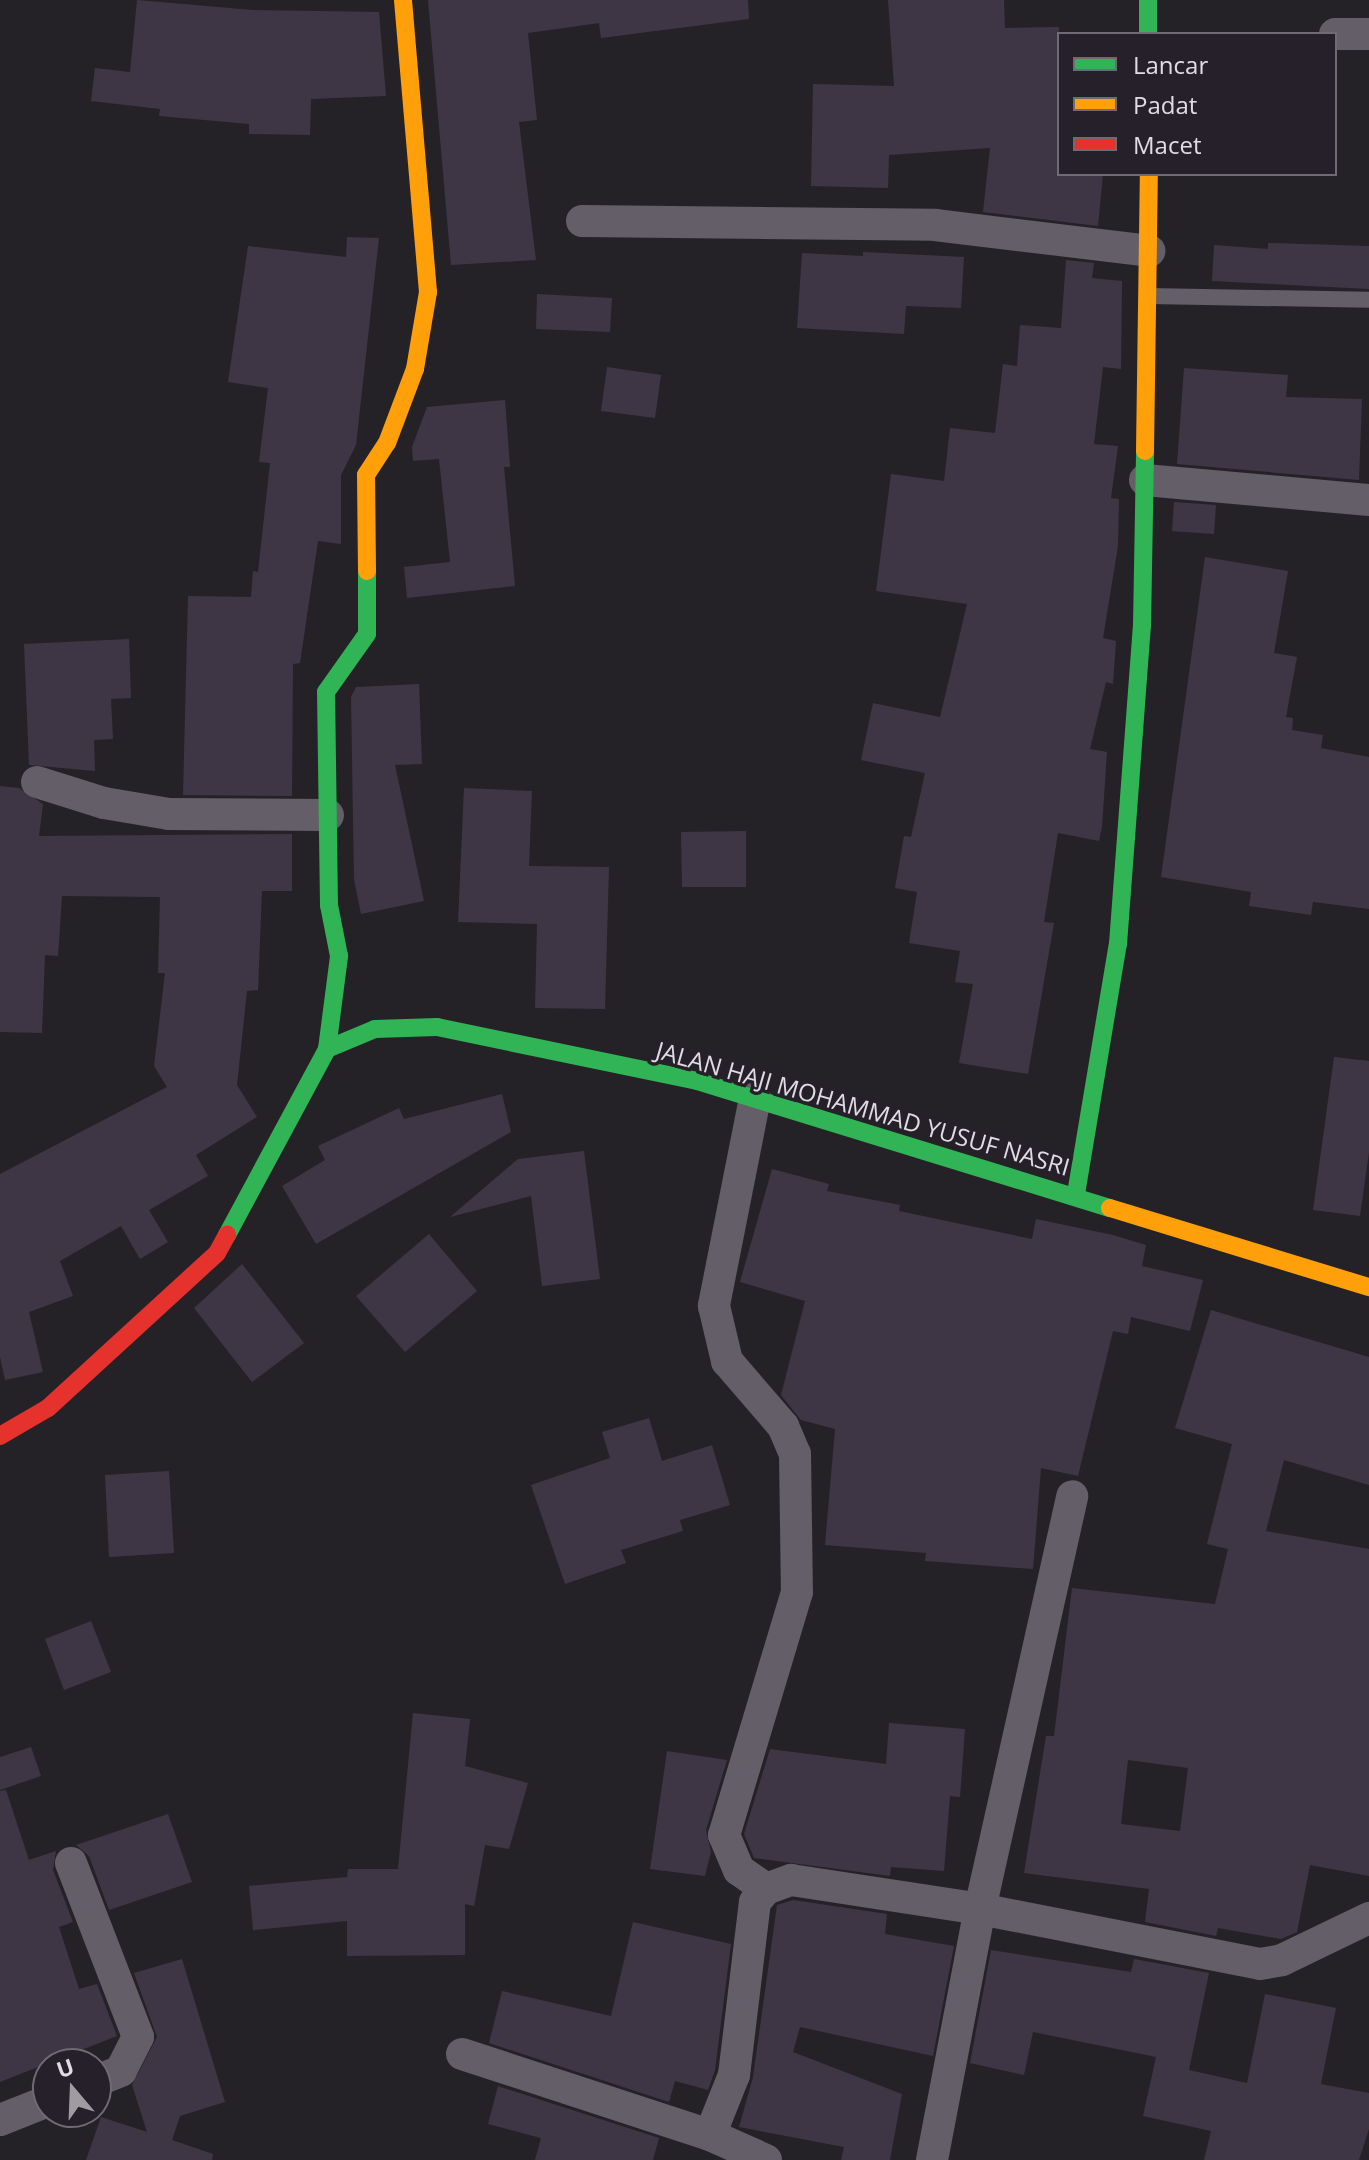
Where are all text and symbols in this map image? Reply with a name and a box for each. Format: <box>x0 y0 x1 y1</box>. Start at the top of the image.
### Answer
legend <box>1057 32 1337 176</box>
text: Lancar <box>1133 48 1208 81</box>
text: Padat <box>1133 88 1197 121</box>
text: Macet <box>1133 128 1201 161</box>
street label: JALAN HAJI MOHAMMAD YUSUF NASRI <box>653 1035 1073 1181</box>
north arrow <box>32 2048 112 2128</box>
text: U <box>52 2050 78 2084</box>

